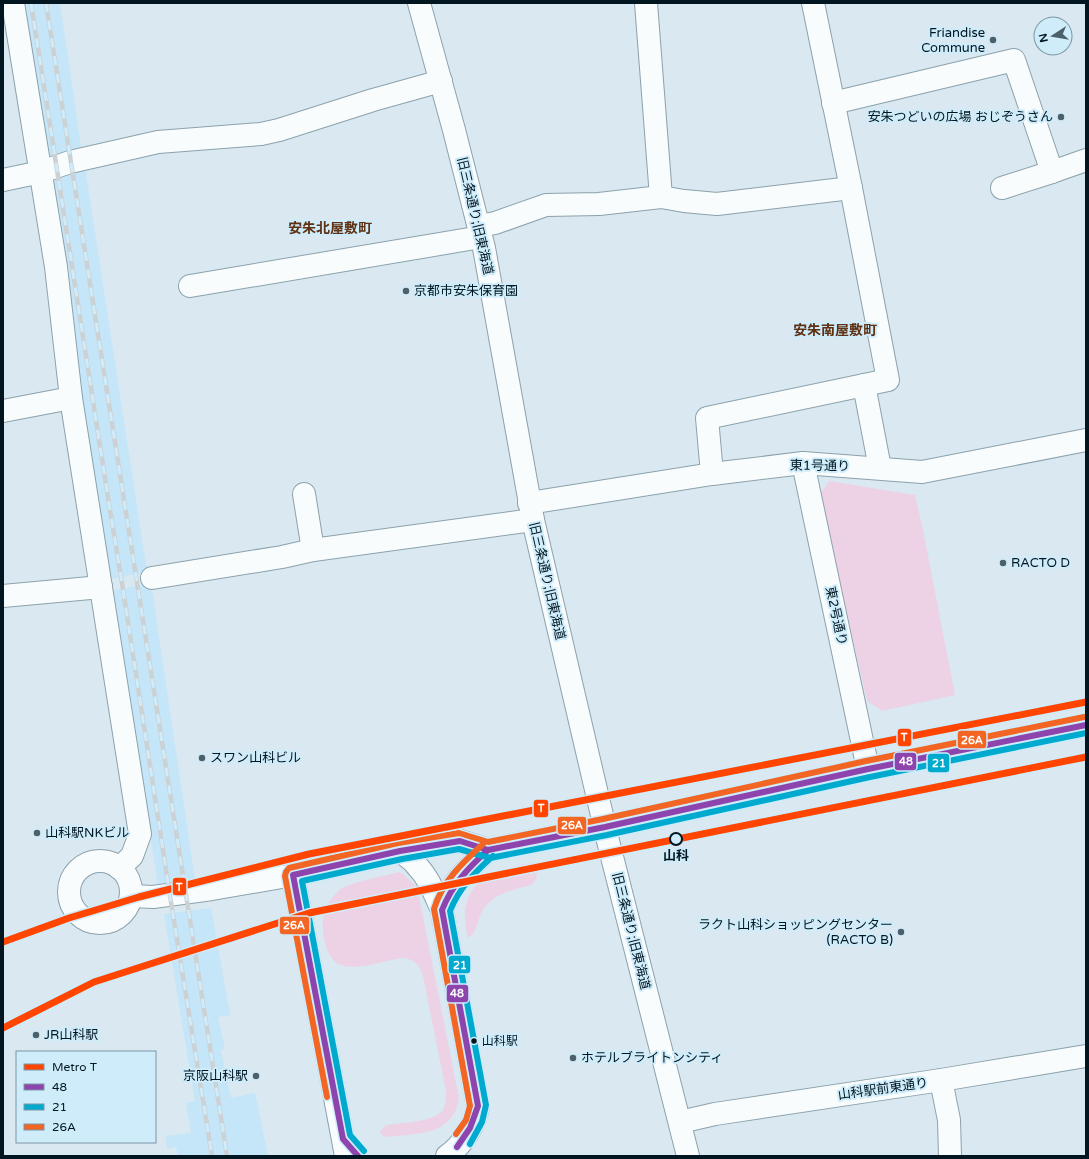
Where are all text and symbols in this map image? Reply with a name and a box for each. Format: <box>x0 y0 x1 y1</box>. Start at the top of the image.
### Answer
north arrow <box>1033 16 1073 56</box>
place label: Friandise Commune <box>921 25 985 56</box>
text: N <box>1036 32 1051 44</box>
marker: Friandise Commune <box>988 35 998 45</box>
place label: 安朱つどいの広場 おじぞうさん <box>868 109 1053 125</box>
marker: 安朱つどいの広場 おじぞうさん <box>1056 112 1066 122</box>
street label: 旧三条通り;旧東海道 <box>454 156 496 276</box>
district label: 安朱北屋敷町 <box>288 220 372 237</box>
place label: 京都市安朱保育園 <box>414 283 518 299</box>
marker: 京都市安朱保育園 <box>401 286 411 296</box>
district label: 安朱南屋敷町 <box>793 322 877 339</box>
street label: 東1号通り <box>790 457 850 475</box>
street label: 旧三条通り;旧東海道 <box>526 521 568 641</box>
place label: RACTO D <box>1011 555 1070 571</box>
marker: RACTO D <box>998 558 1008 568</box>
street label: 東2号通り <box>822 585 850 647</box>
line badge: T <box>897 728 912 747</box>
line badge: 26A <box>957 730 987 749</box>
text: T <box>900 731 908 744</box>
text: 26A <box>961 734 983 747</box>
place label: スワン山科ビル <box>210 750 301 766</box>
line badge: 48 <box>894 752 917 771</box>
marker: スワン山科ビル <box>197 753 207 763</box>
line badge: 21 <box>927 753 950 773</box>
text: 48 <box>899 755 913 768</box>
text: 21 <box>932 757 946 770</box>
line badge: T <box>533 799 549 818</box>
text: T <box>537 802 545 815</box>
line badge: 26A <box>557 816 587 835</box>
text: 26A <box>561 819 583 832</box>
place label: 山科駅NKビル <box>45 825 129 841</box>
marker: 山科駅NKビル <box>32 828 42 838</box>
marker: 山科 <box>669 832 683 846</box>
place label: 山科 <box>663 848 689 864</box>
street label: 旧三条通り;旧東海道 <box>609 871 653 991</box>
line badge: T <box>172 877 187 896</box>
text: T <box>175 881 183 894</box>
line badge: 26A <box>279 916 310 935</box>
place label: ラクト山科ショッピングセンター (RACTO B) <box>698 917 893 948</box>
text: 26A <box>283 919 305 932</box>
marker: ラクト山科ショッピングセンター (RACTO B) <box>896 927 906 937</box>
line badge: 21 <box>448 955 471 974</box>
text: 21 <box>453 959 467 972</box>
line badge: 48 <box>446 984 469 1003</box>
text: 48 <box>450 987 464 1000</box>
place label: JR山科駅 <box>44 1027 98 1043</box>
marker: JR山科駅 <box>31 1030 41 1040</box>
place label: 山科駅 <box>482 1034 518 1048</box>
marker: 山科駅 <box>469 1036 479 1046</box>
place label: ホテルブライトンシティ <box>581 1050 723 1066</box>
legend <box>16 1051 156 1143</box>
marker: ホテルブライトンシティ <box>568 1053 578 1063</box>
text: Metro T <box>52 1060 98 1074</box>
place label: 京阪山科駅 <box>183 1068 248 1084</box>
marker: 京阪山科駅 <box>251 1071 261 1081</box>
street label: 山科駅前東通り <box>837 1075 929 1103</box>
text: 48 <box>52 1080 67 1094</box>
text: 21 <box>52 1100 67 1114</box>
text: 26A <box>52 1120 76 1134</box>

